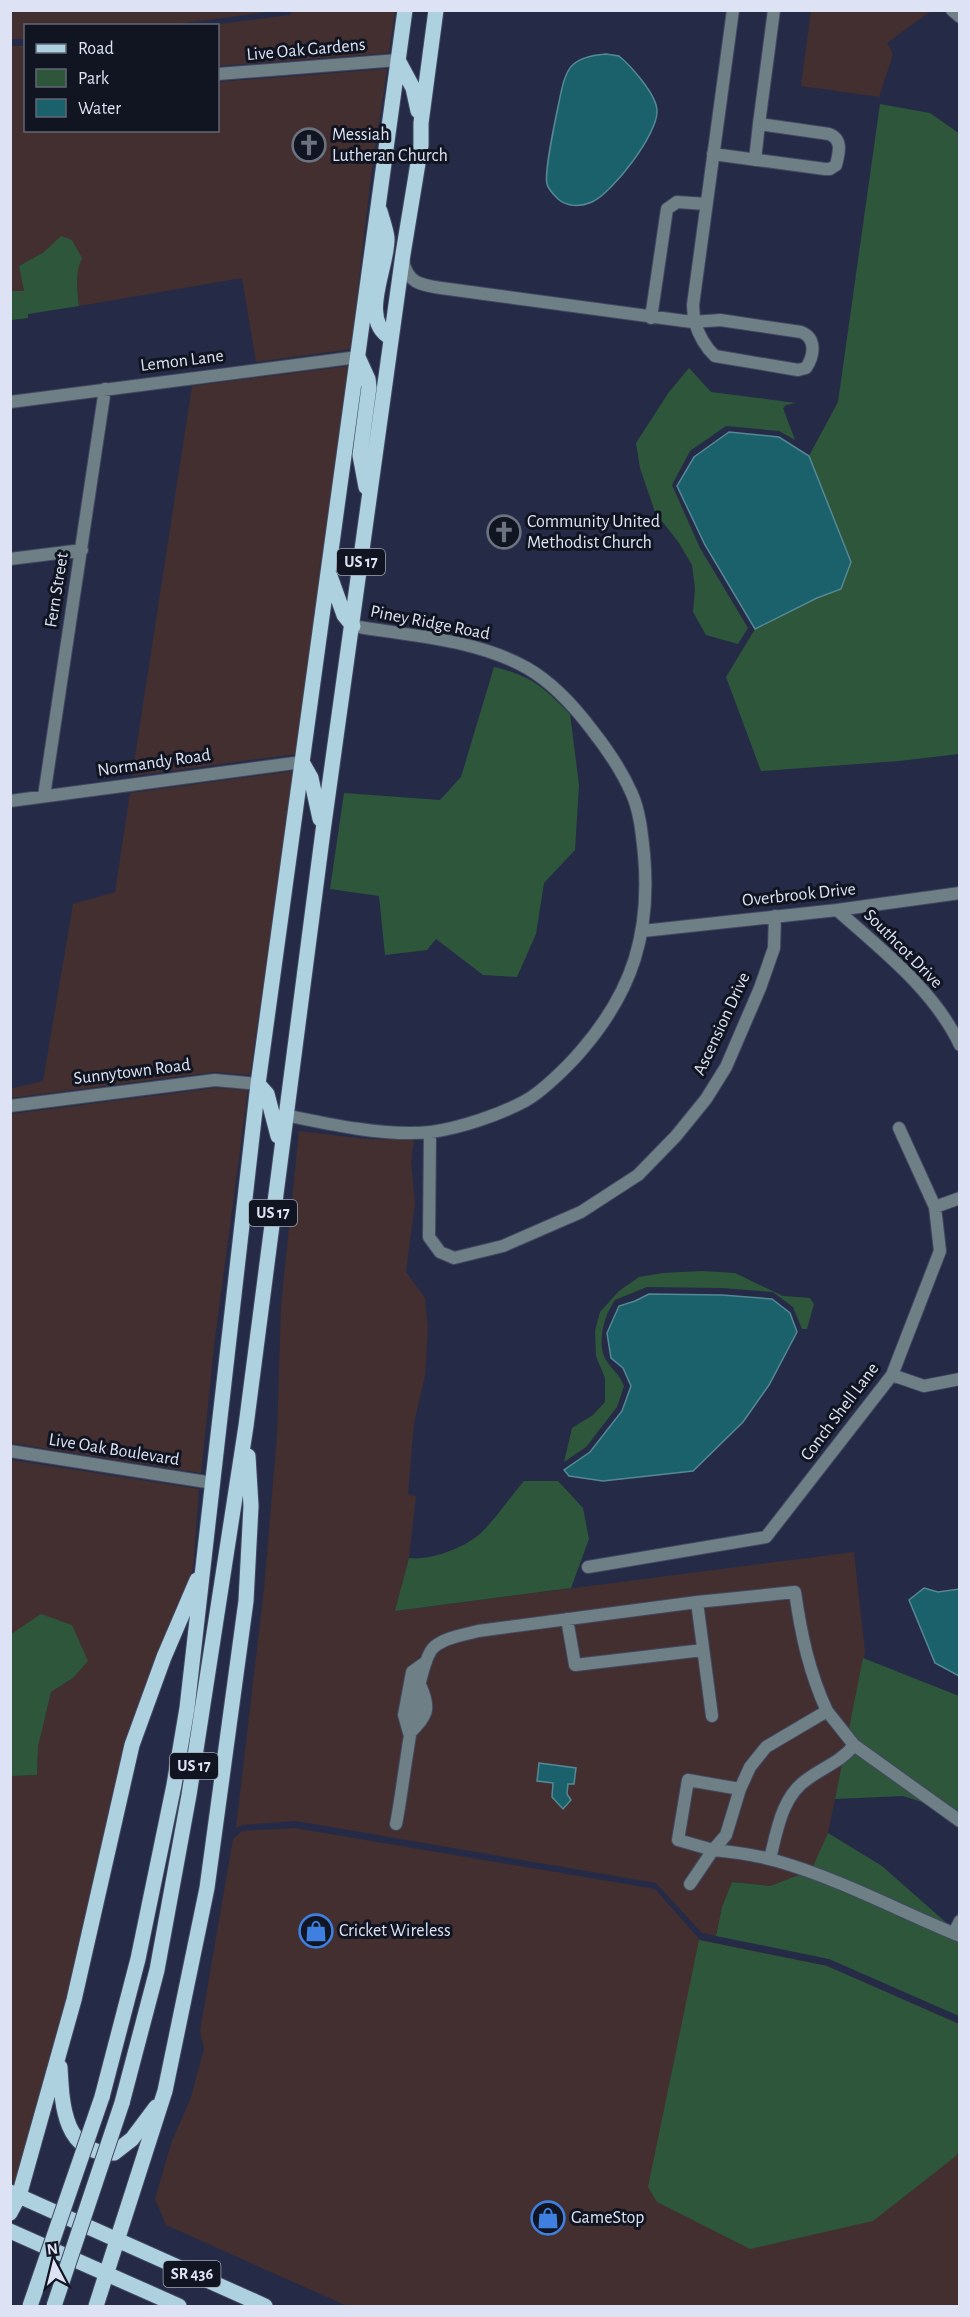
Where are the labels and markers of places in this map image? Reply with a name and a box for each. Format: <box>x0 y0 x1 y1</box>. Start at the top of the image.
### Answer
place label: Messiah Lutheran Church <box>332 126 448 165</box>
church icon: Messiah Lutheran Church <box>291 127 327 163</box>
place label: Community United Methodist Church <box>527 513 660 552</box>
church icon: Community United Methodist Church <box>486 514 522 550</box>
shop icon: Cricket Wireless <box>298 1913 334 1949</box>
place label: Cricket Wireless <box>339 1922 451 1940</box>
shop icon: GameStop <box>530 2200 566 2236</box>
place label: GameStop <box>571 2209 644 2227</box>

